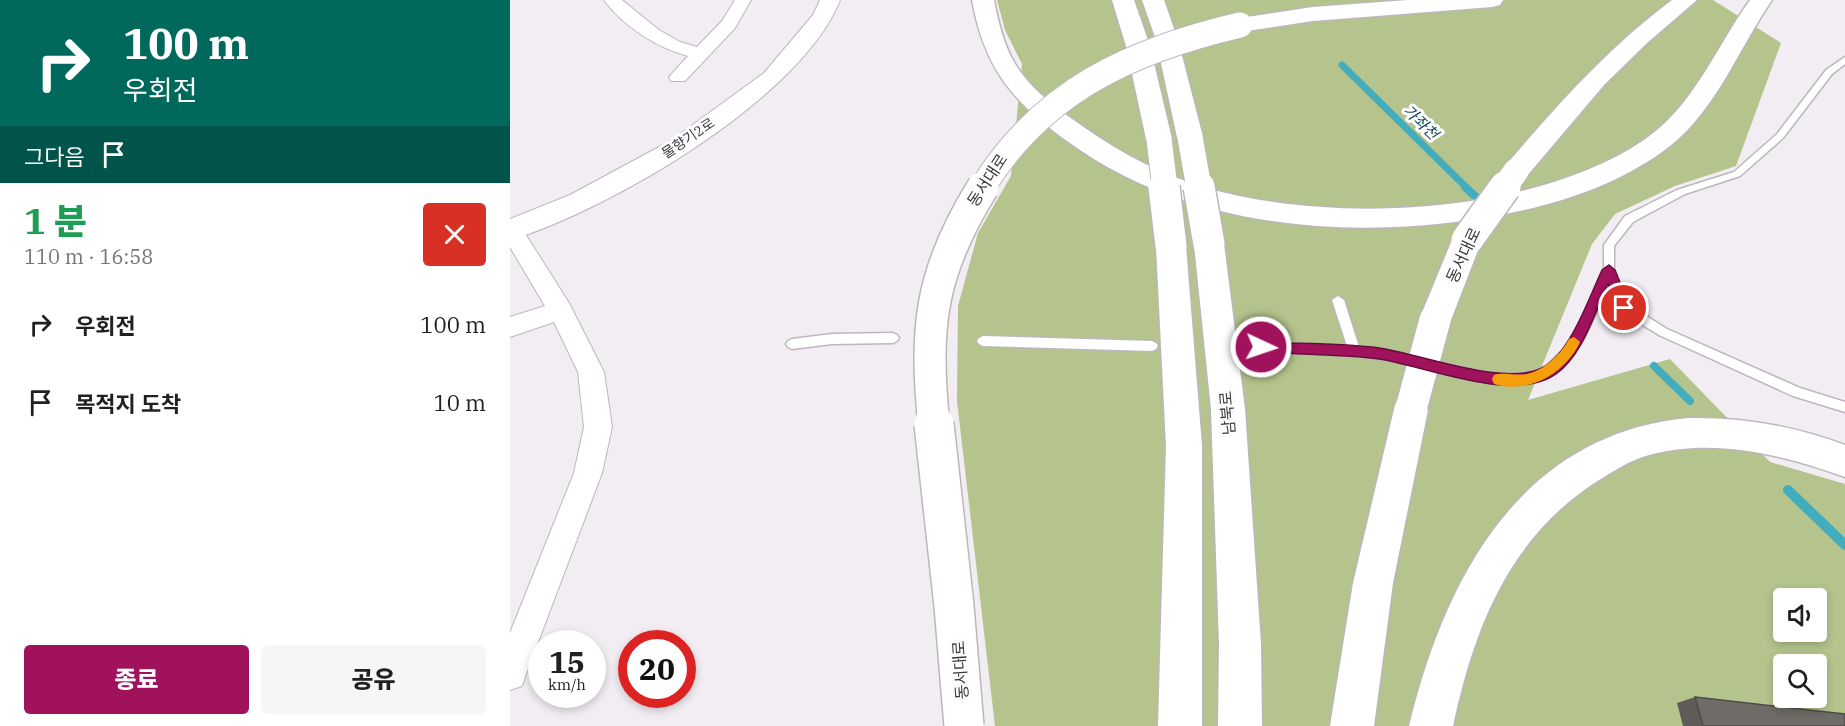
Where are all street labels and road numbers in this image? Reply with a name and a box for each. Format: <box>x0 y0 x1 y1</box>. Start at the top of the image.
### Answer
street label: 물향기2로 <box>658 114 718 162</box>
street label: 동서대로 <box>963 150 1012 210</box>
street label: 동서대로 <box>1441 224 1485 286</box>
street label: 남북로 <box>1215 390 1239 436</box>
street label: 동서대로 <box>948 640 972 700</box>

